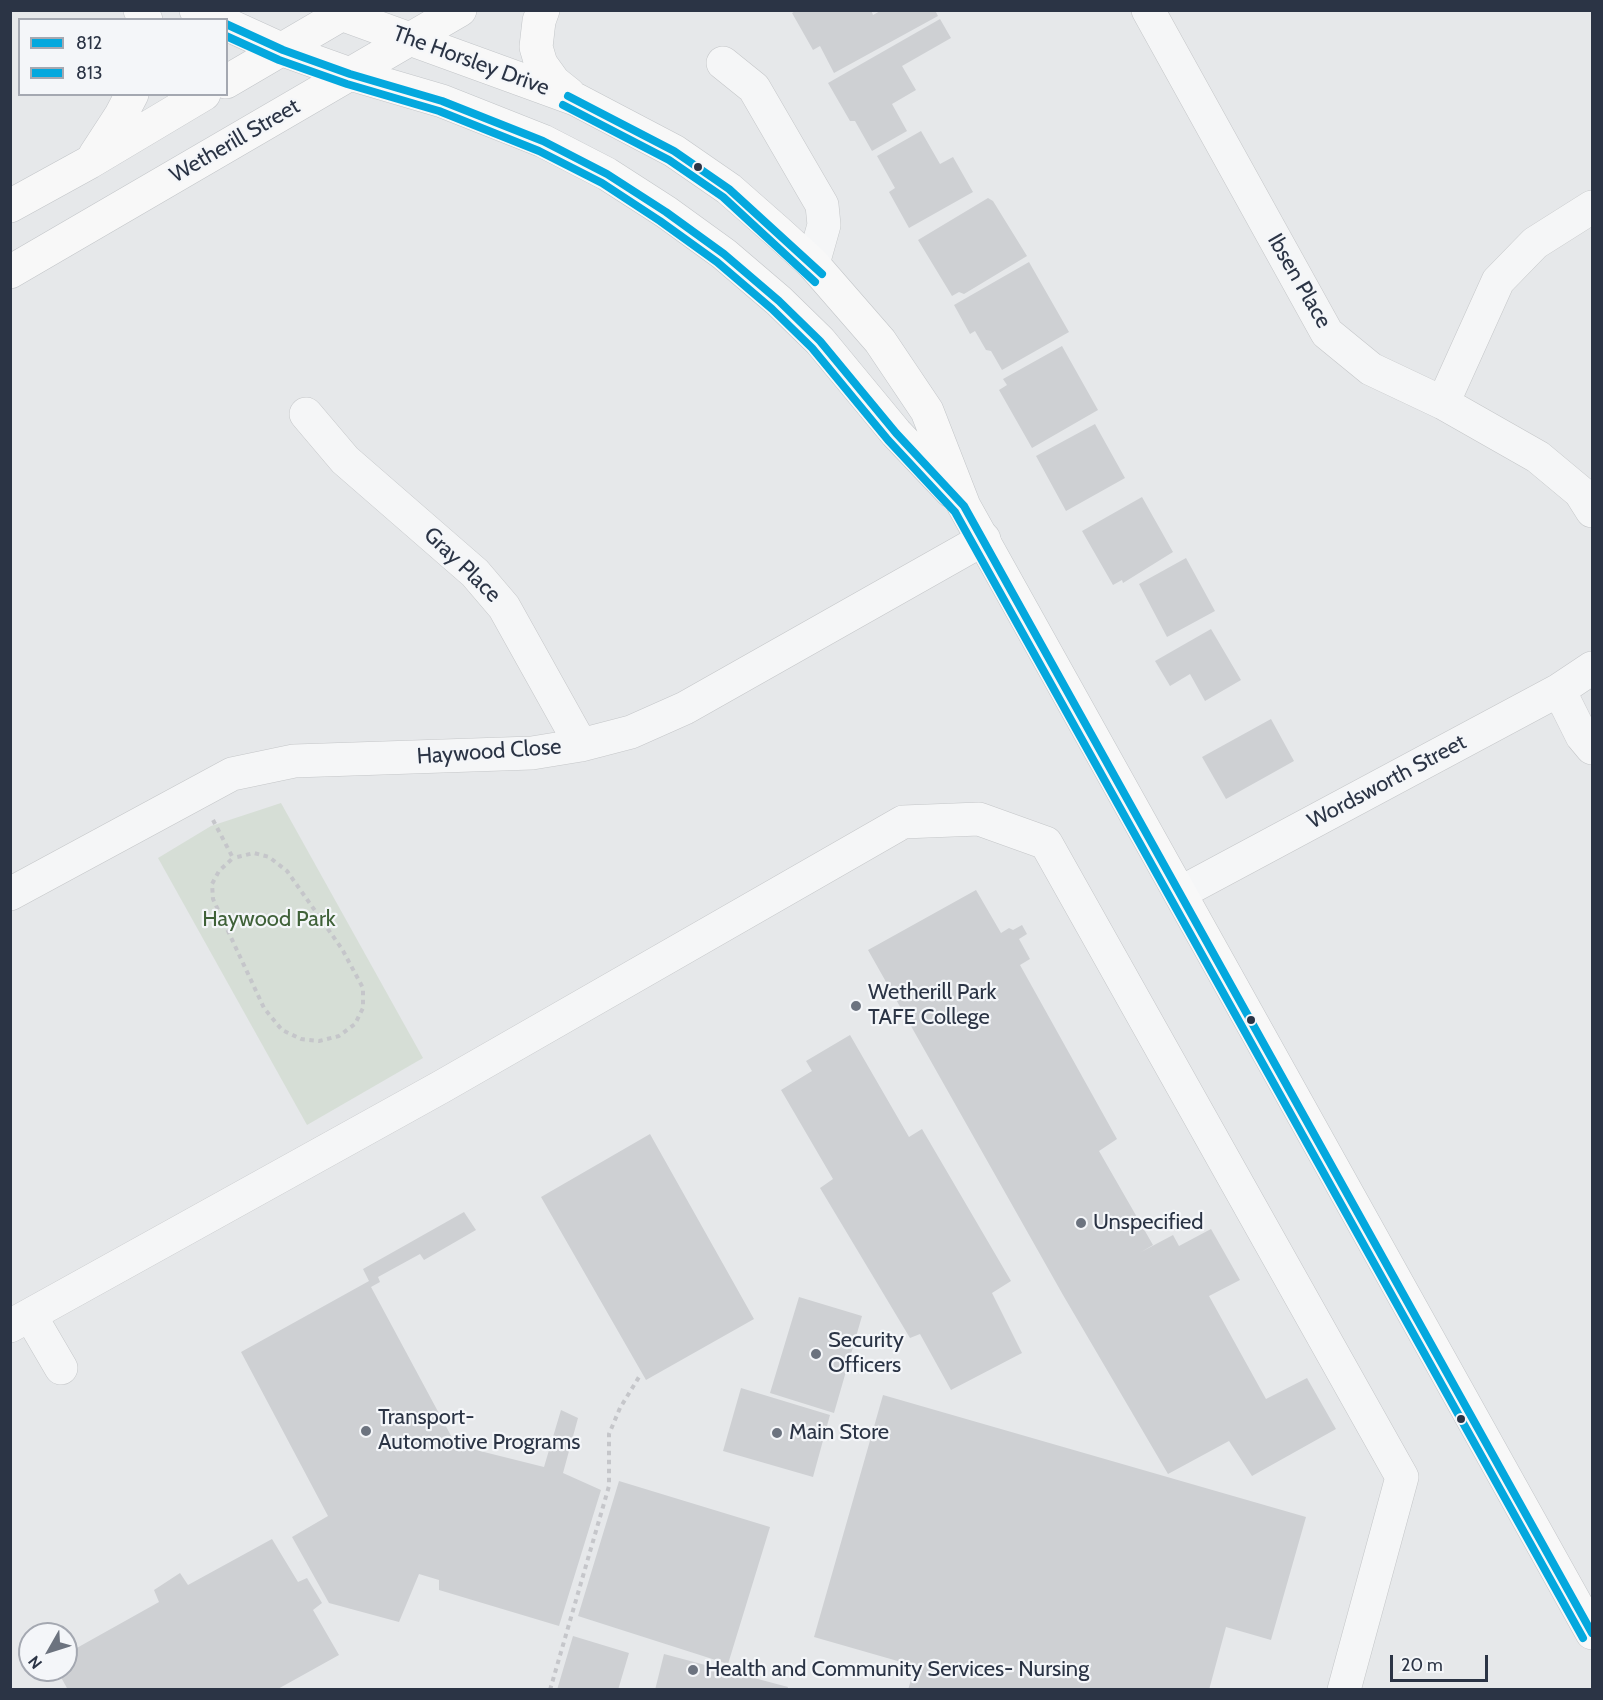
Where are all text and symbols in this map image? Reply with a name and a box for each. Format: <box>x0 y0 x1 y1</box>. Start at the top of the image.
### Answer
legend <box>18 18 228 96</box>
street label: The Horsley Drive <box>389 20 553 102</box>
text: 812 <box>76 32 102 54</box>
text: 813 <box>76 62 103 84</box>
street label: Wetherill Street <box>165 93 305 189</box>
unlabelled marker <box>692 161 704 173</box>
street label: Ibsen Place <box>1261 229 1337 333</box>
street label: Gray Place <box>418 522 506 608</box>
street label: Wordsworth Street <box>1303 729 1471 835</box>
street label: Haywood Close <box>416 734 562 770</box>
park label: Haywood Park <box>202 907 336 933</box>
place label: Wetherill Park TAFE College <box>868 980 996 1032</box>
marker: Wetherill Park TAFE College <box>849 999 863 1013</box>
unlabelled marker <box>1245 1014 1257 1026</box>
place label: Unspecified <box>1093 1210 1204 1236</box>
marker: Unspecified <box>1074 1216 1088 1230</box>
place label: Security Officers <box>828 1328 904 1380</box>
marker: Security Officers <box>809 1347 823 1361</box>
place label: Transport- Automotive Programs <box>378 1405 580 1456</box>
unlabelled marker <box>1455 1413 1467 1425</box>
place label: Main Store <box>789 1420 889 1446</box>
marker: Transport- Automotive Programs <box>359 1424 373 1438</box>
marker: Main Store <box>770 1426 784 1440</box>
north arrow <box>18 1622 78 1682</box>
scale bar <box>1393 1643 1490 1681</box>
text: N <box>24 1652 46 1673</box>
text: 20 m <box>1401 1654 1443 1676</box>
place label: Health and Community Services- Nursing <box>705 1657 1089 1683</box>
marker: Health and Community Services- Nursing <box>686 1663 700 1677</box>

